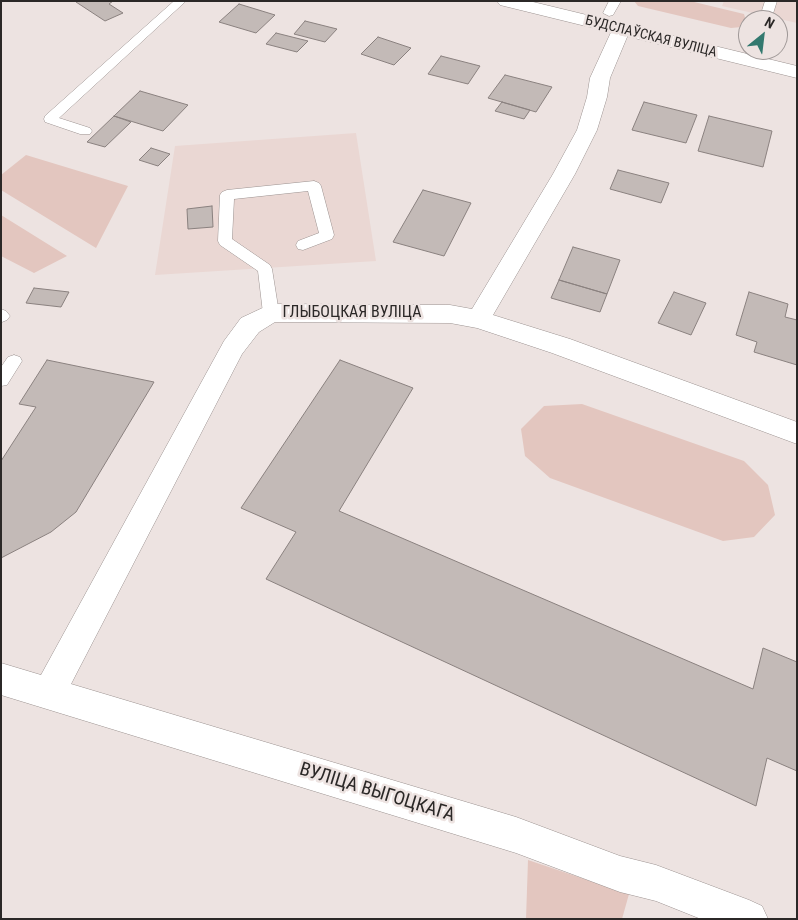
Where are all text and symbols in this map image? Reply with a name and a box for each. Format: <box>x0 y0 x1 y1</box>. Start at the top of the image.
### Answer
north arrow <box>738 10 788 60</box>
street label: БУДСЛАЎСКАЯ ВУЛІЦА <box>583 13 719 61</box>
text: N <box>762 14 777 32</box>
street label: ГЛЫБОЦКАЯ ВУЛІЦА <box>283 303 421 323</box>
street label: ВУЛІЦА ВЫГОЦКАГА <box>297 759 457 827</box>

